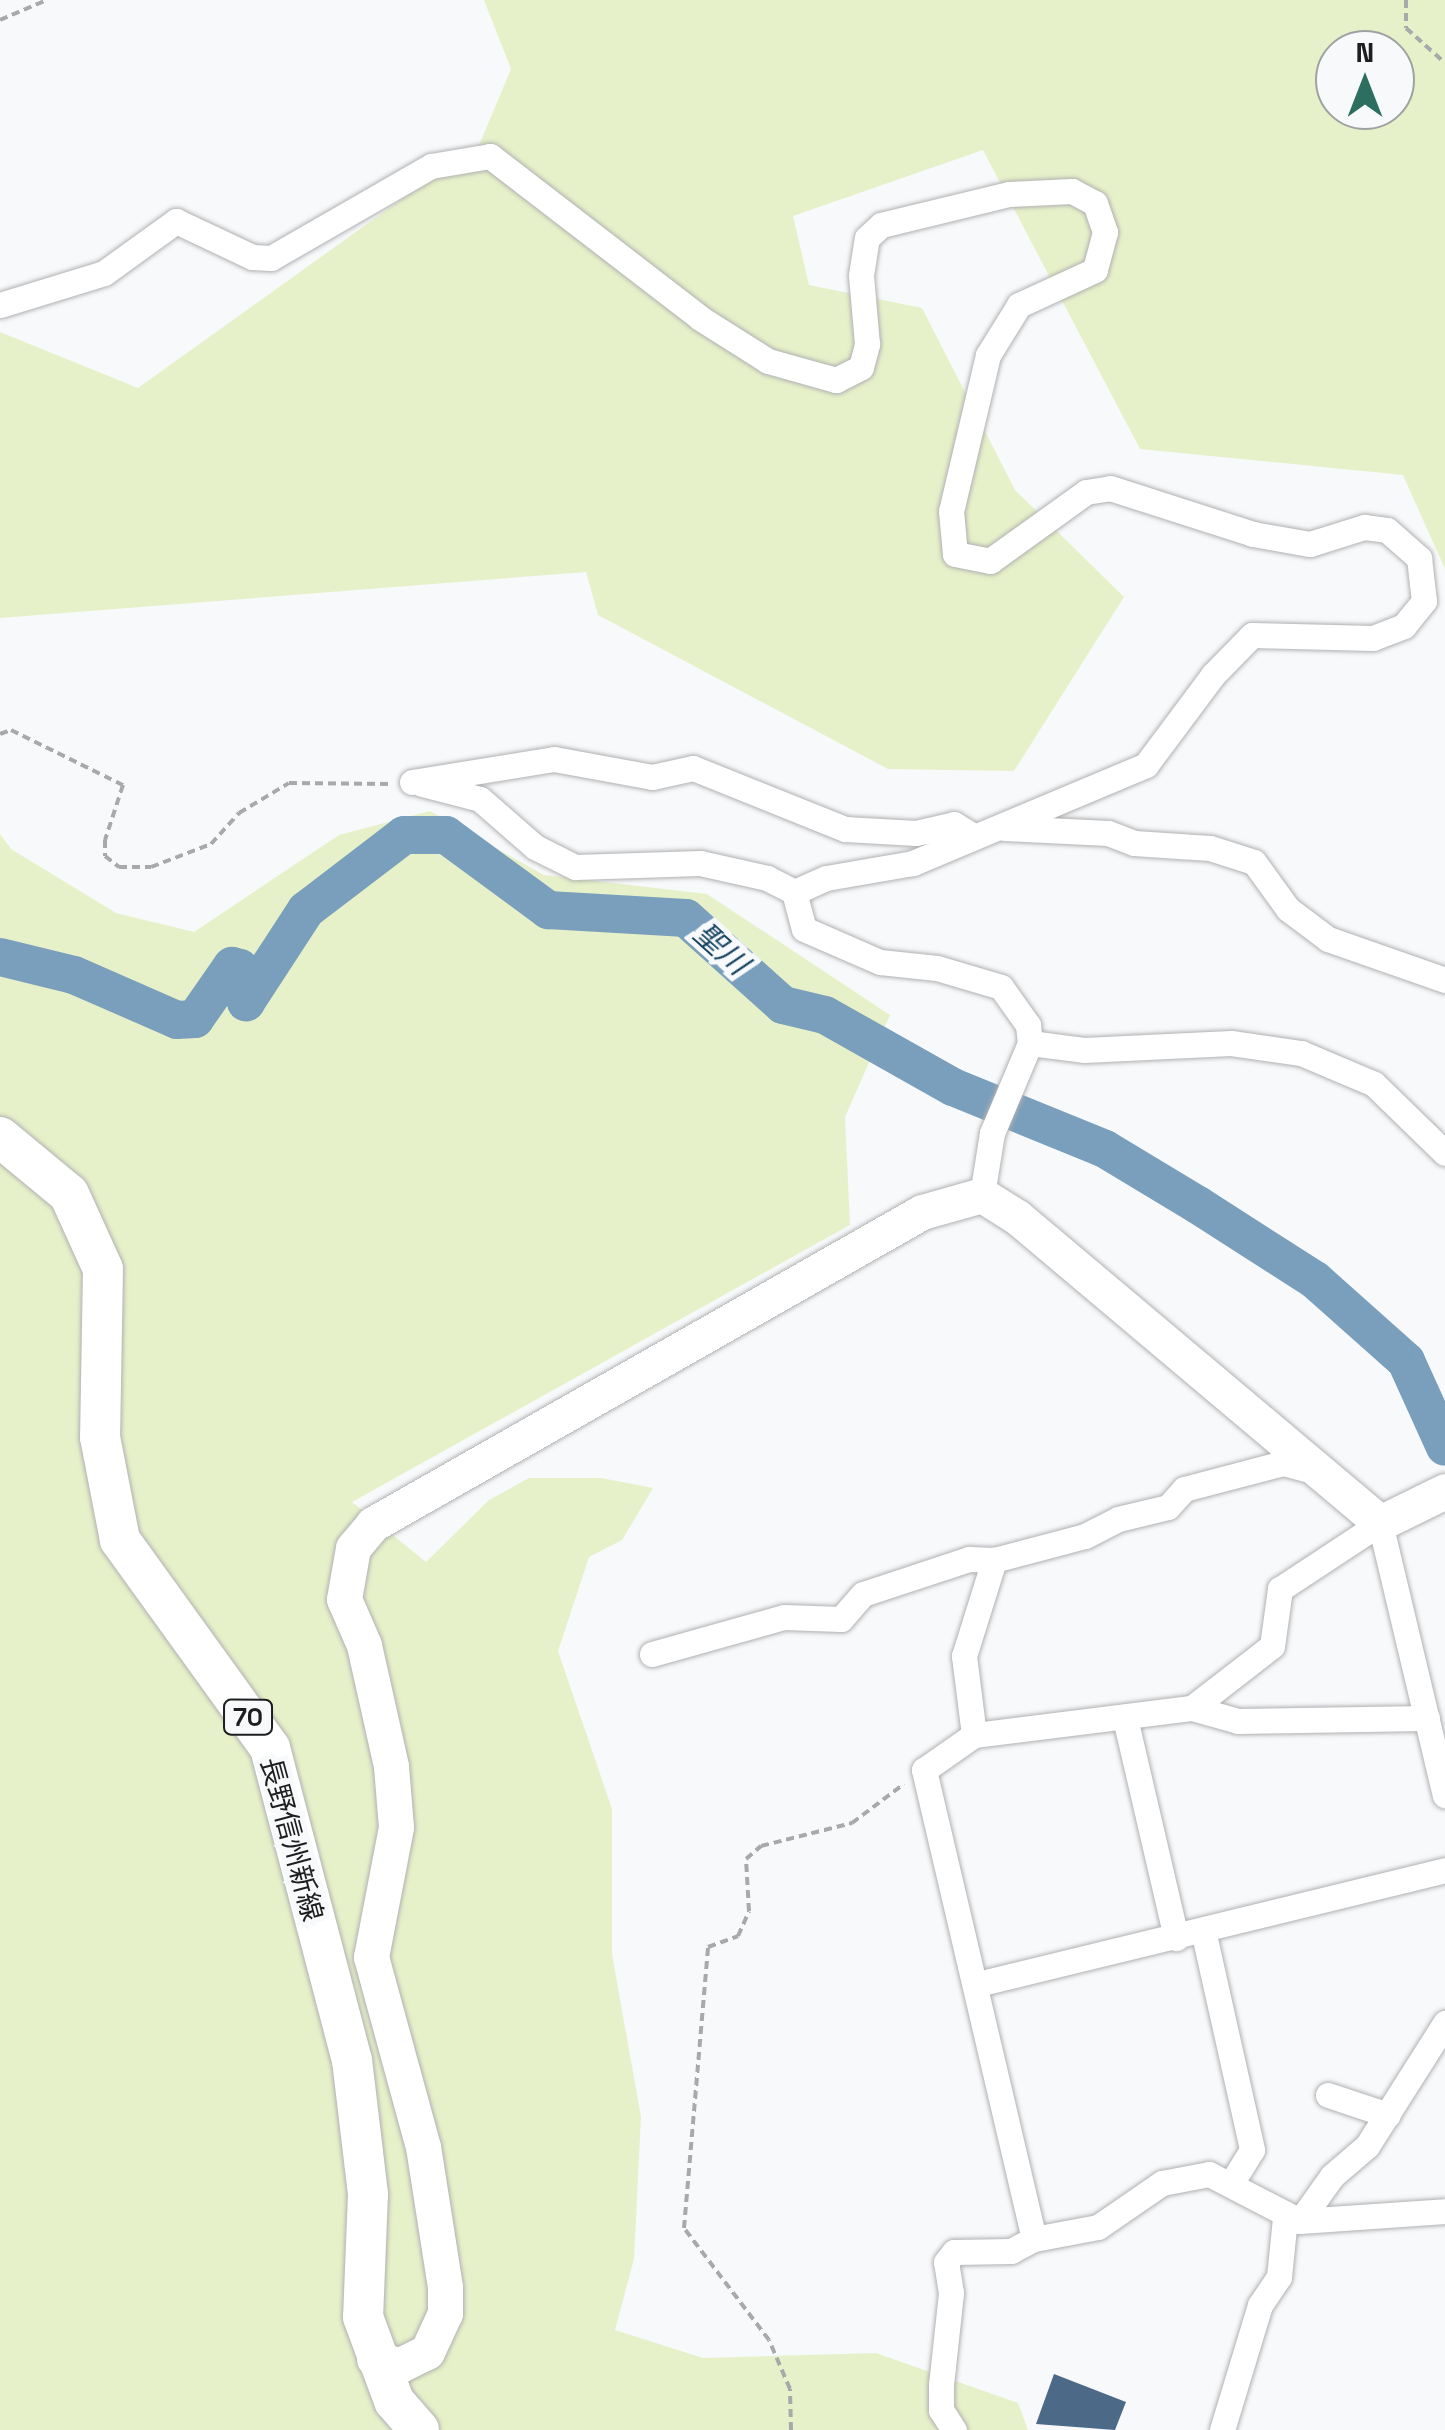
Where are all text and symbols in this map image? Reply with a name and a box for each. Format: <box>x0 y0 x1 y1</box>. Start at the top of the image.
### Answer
north arrow <box>1315 30 1415 130</box>
text: N <box>1356 34 1374 70</box>
water label: 聖川 <box>687 916 755 982</box>
road number: 70 <box>223 1697 273 1737</box>
street label: 長野信州新線 <box>254 1754 330 1924</box>

